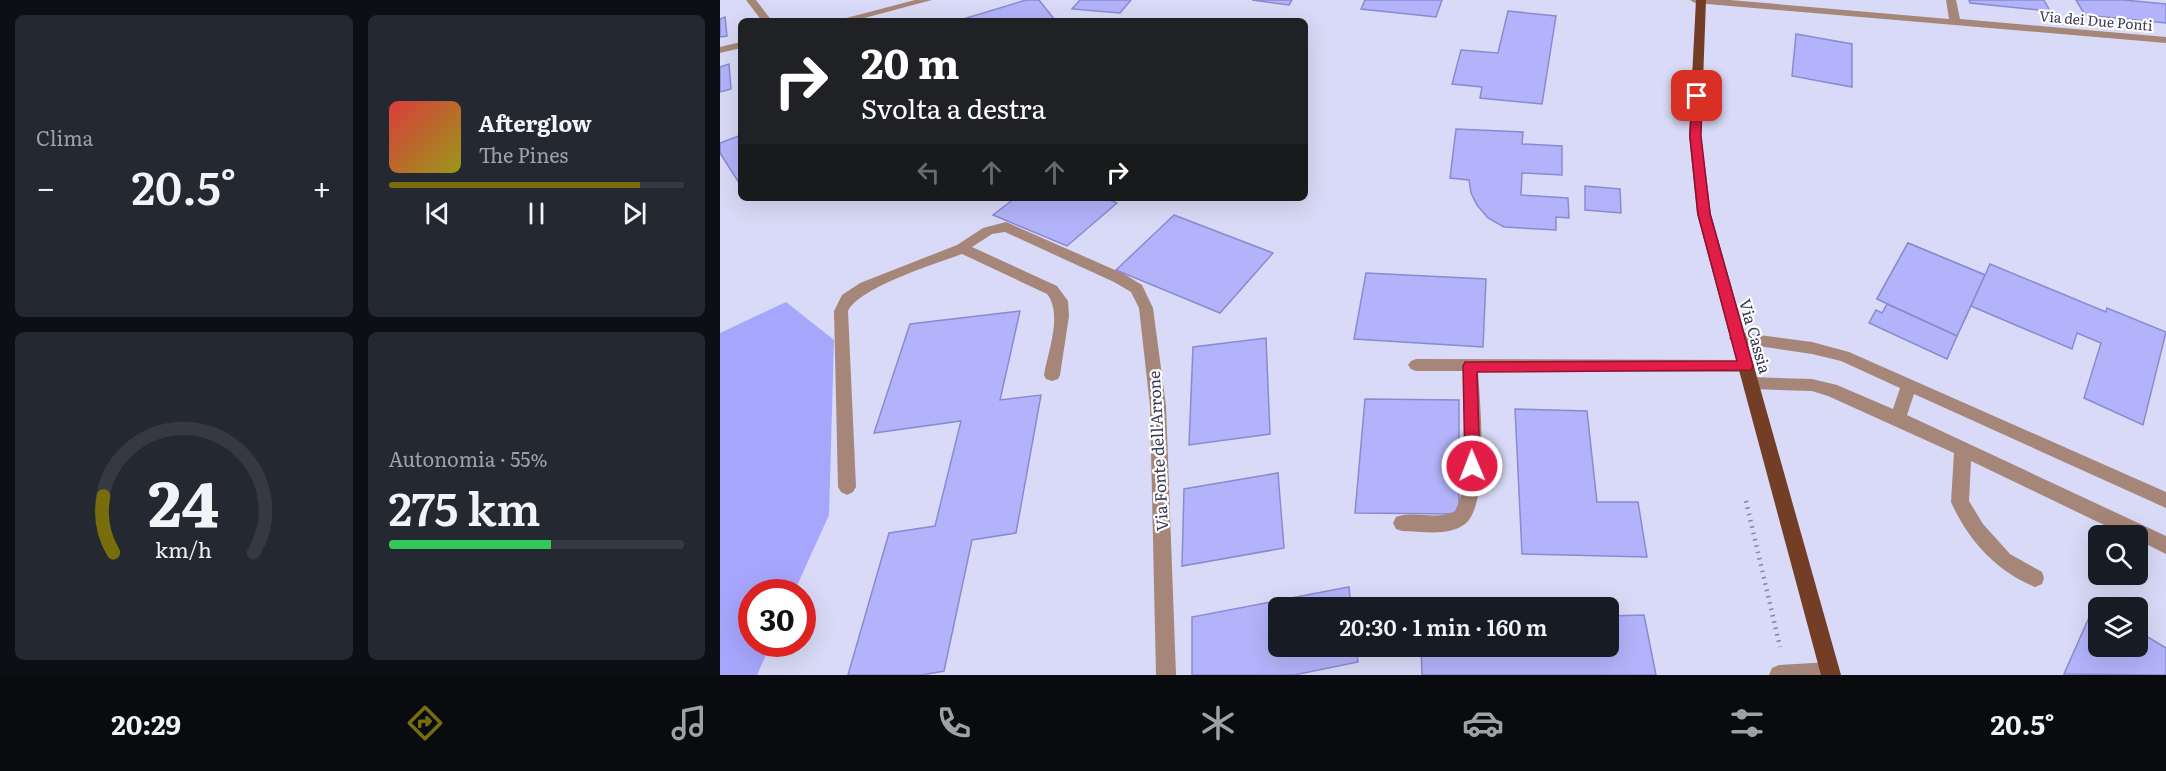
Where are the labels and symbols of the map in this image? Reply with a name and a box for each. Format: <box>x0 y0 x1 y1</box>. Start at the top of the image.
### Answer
street label: Via dei Due Ponti <box>2039 5 2154 35</box>
pin <box>1671 70 1722 121</box>
street label: Via Cassia <box>1734 296 1778 377</box>
street label: Via Fonte dell'Arrone <box>1141 370 1173 532</box>
position arrow <box>1440 434 1504 498</box>
speed limit sign: 30 <box>738 579 816 657</box>

